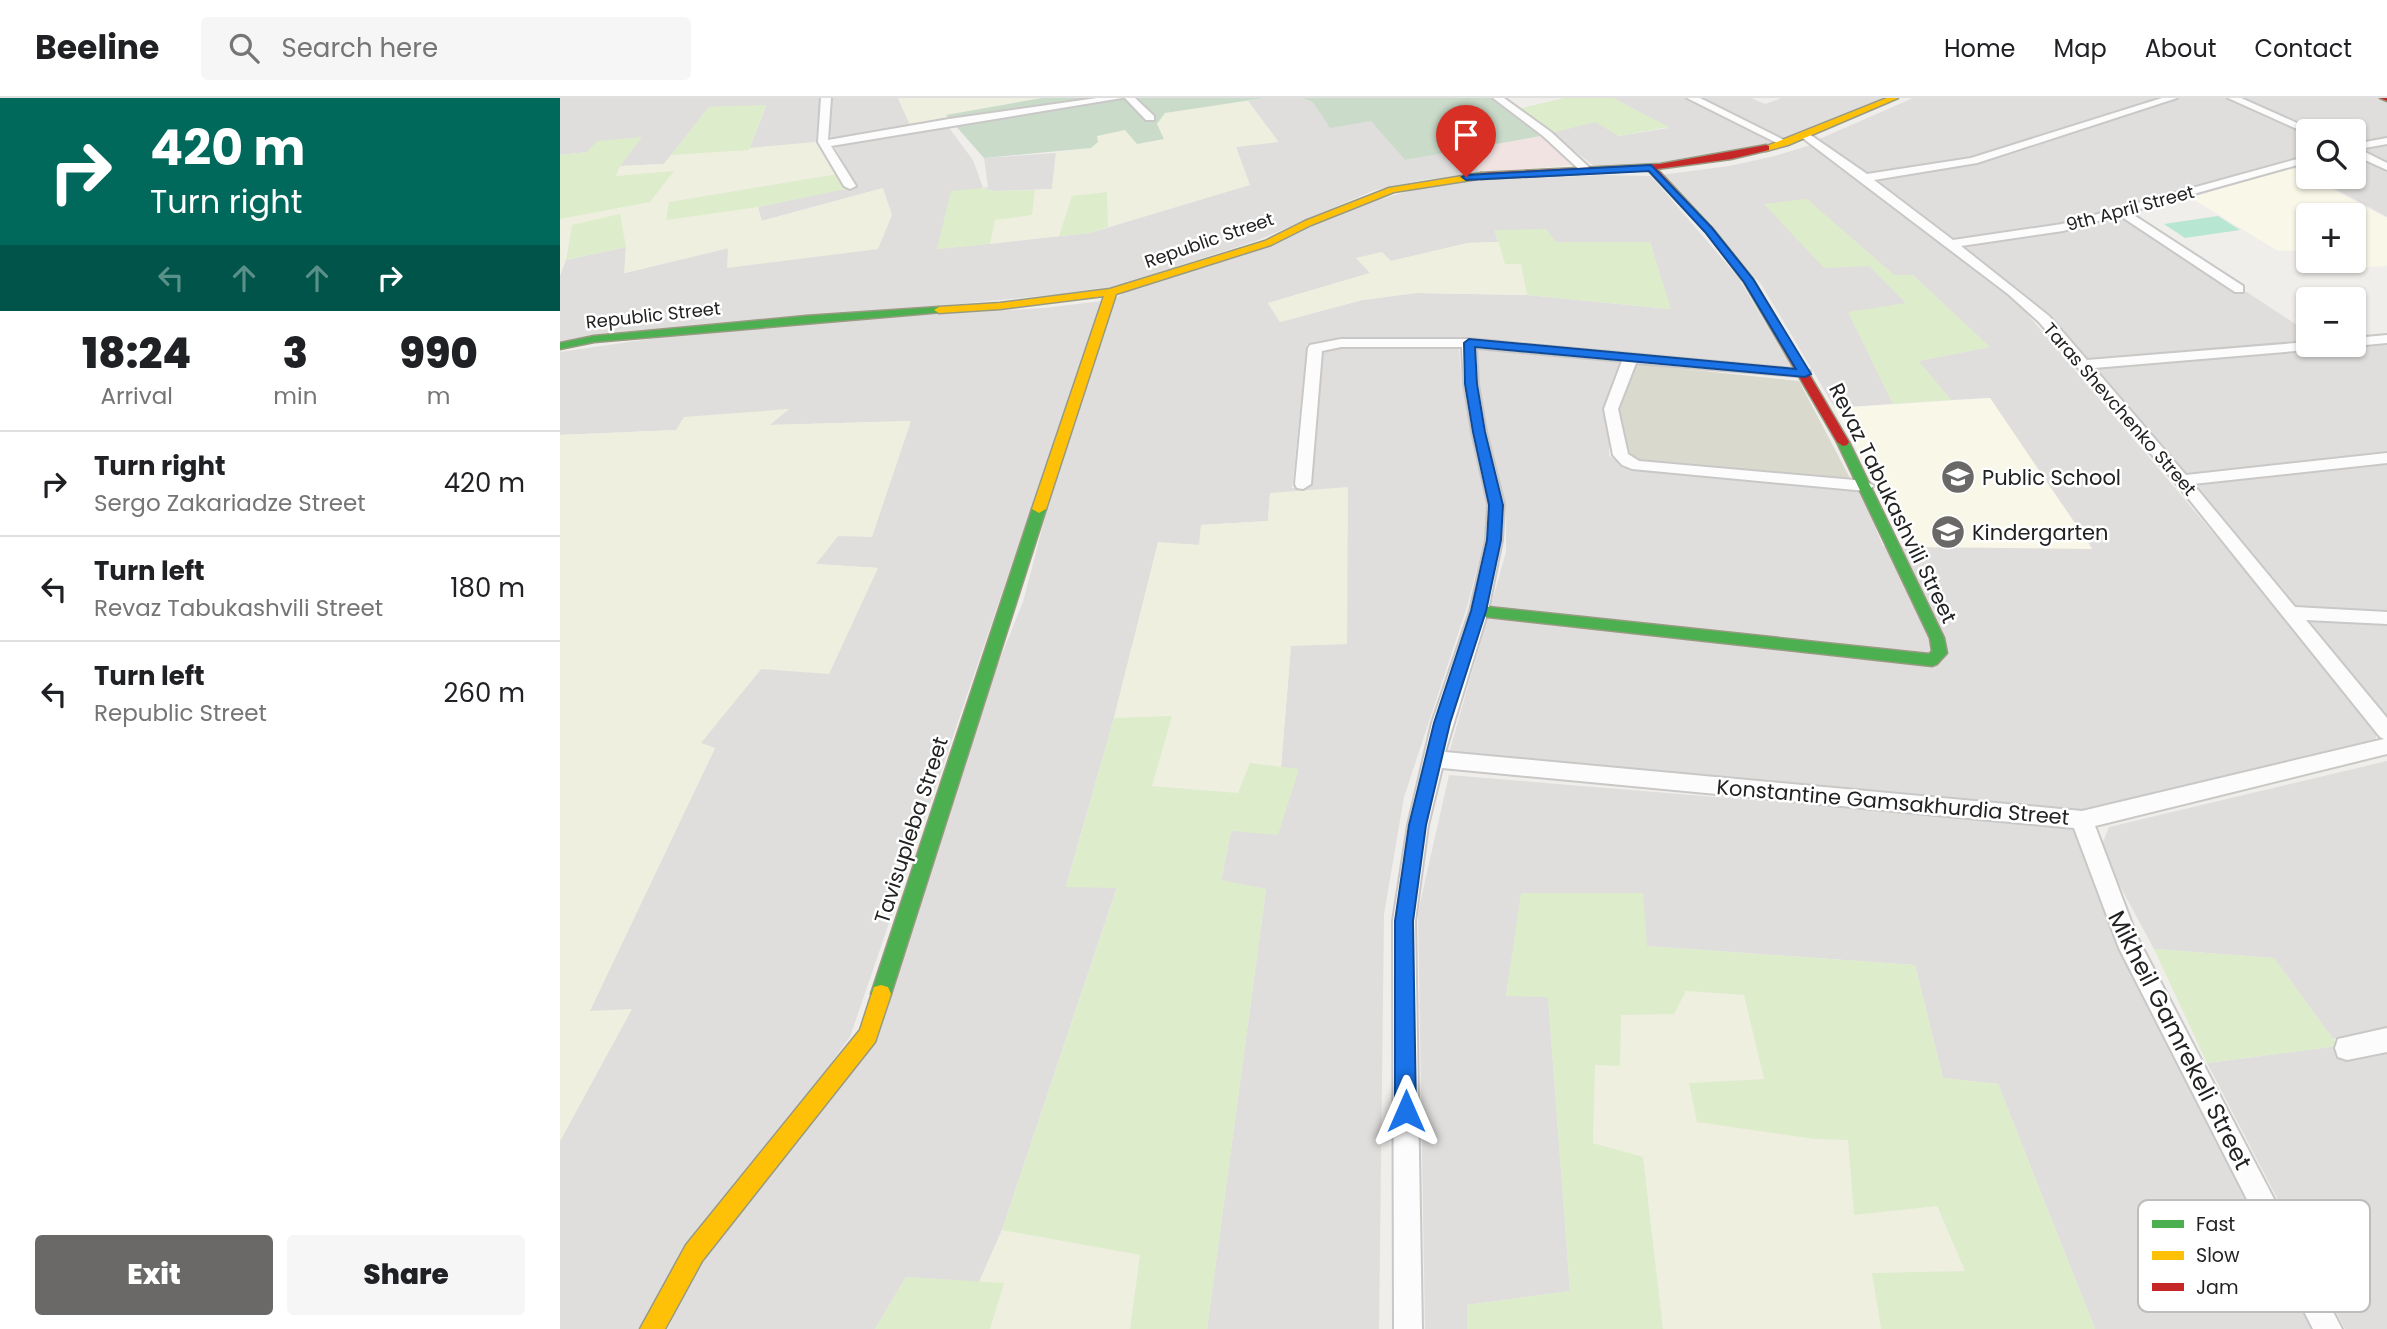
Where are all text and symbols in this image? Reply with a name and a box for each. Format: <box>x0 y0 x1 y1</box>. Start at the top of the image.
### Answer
search box <box>201 17 691 80</box>
text: Beeline <box>35 24 159 71</box>
icon: search <box>225 29 263 67</box>
text: Search here <box>281 30 438 66</box>
text: Home <box>1944 32 2016 65</box>
text: Map <box>2054 32 2107 65</box>
text: About <box>2145 32 2216 65</box>
text: Contact <box>2254 32 2352 65</box>
pin <box>1436 105 1496 177</box>
text: 420 m <box>150 114 305 182</box>
icon: arrive <box>1447 116 1485 154</box>
map controls <box>2296 119 2366 357</box>
button: search <box>2296 119 2366 189</box>
icon: right <box>35 126 126 217</box>
text: Turn right <box>150 179 302 224</box>
street label: 9th April Street <box>2063 179 2197 237</box>
button: + <box>2296 203 2366 273</box>
street label: Republic Street <box>1141 206 1277 274</box>
icon: left <box>152 259 190 297</box>
icon: ahead <box>225 259 263 297</box>
icon: ahead <box>298 259 336 297</box>
icon: right <box>371 259 409 297</box>
button: − <box>2296 287 2366 357</box>
street label: Republic Street <box>584 295 722 335</box>
street label: Taras Shevchenko Street <box>2038 317 2202 501</box>
text: 18:24 <box>82 324 191 383</box>
text: 3 <box>283 324 308 383</box>
text: 990 <box>399 324 478 383</box>
street label: Revaz Tabukashvili Street <box>1822 378 1964 628</box>
text: Arrival <box>100 380 173 412</box>
text: min <box>273 380 317 412</box>
text: m <box>427 380 451 412</box>
text: Turn right <box>94 448 226 484</box>
school or university icon: Public School <box>1939 458 1977 496</box>
place label: Public School <box>1982 463 2121 492</box>
icon: right <box>35 465 73 503</box>
text: 420 m <box>444 465 525 501</box>
text: Sergo Zakariadze Street <box>94 487 366 519</box>
school or university icon: Kindergarten <box>1929 513 1967 551</box>
place label: Kindergarten <box>1972 518 2109 547</box>
text: Turn left <box>94 553 205 589</box>
icon: left <box>35 570 73 608</box>
text: 180 m <box>450 570 525 606</box>
text: Revaz Tabukashvili Street <box>94 592 383 624</box>
text: Turn left <box>94 658 205 694</box>
icon: left <box>35 675 73 713</box>
text: 260 m <box>443 675 525 711</box>
text: Republic Street <box>94 697 267 729</box>
street label: Tavisupleba Street <box>867 733 955 927</box>
street label: Konstantine Gamsakhurdia Street <box>1715 772 2071 832</box>
street label: Mikheil Gamrekeli Street <box>2100 905 2260 1175</box>
position arrow <box>1369 1074 1443 1148</box>
legend <box>2138 1200 2370 1312</box>
text: Fast <box>2196 1211 2235 1238</box>
button: Exit <box>35 1235 273 1315</box>
button: Share <box>287 1235 525 1315</box>
text: Slow <box>2196 1242 2240 1269</box>
text: Jam <box>2196 1274 2238 1301</box>

